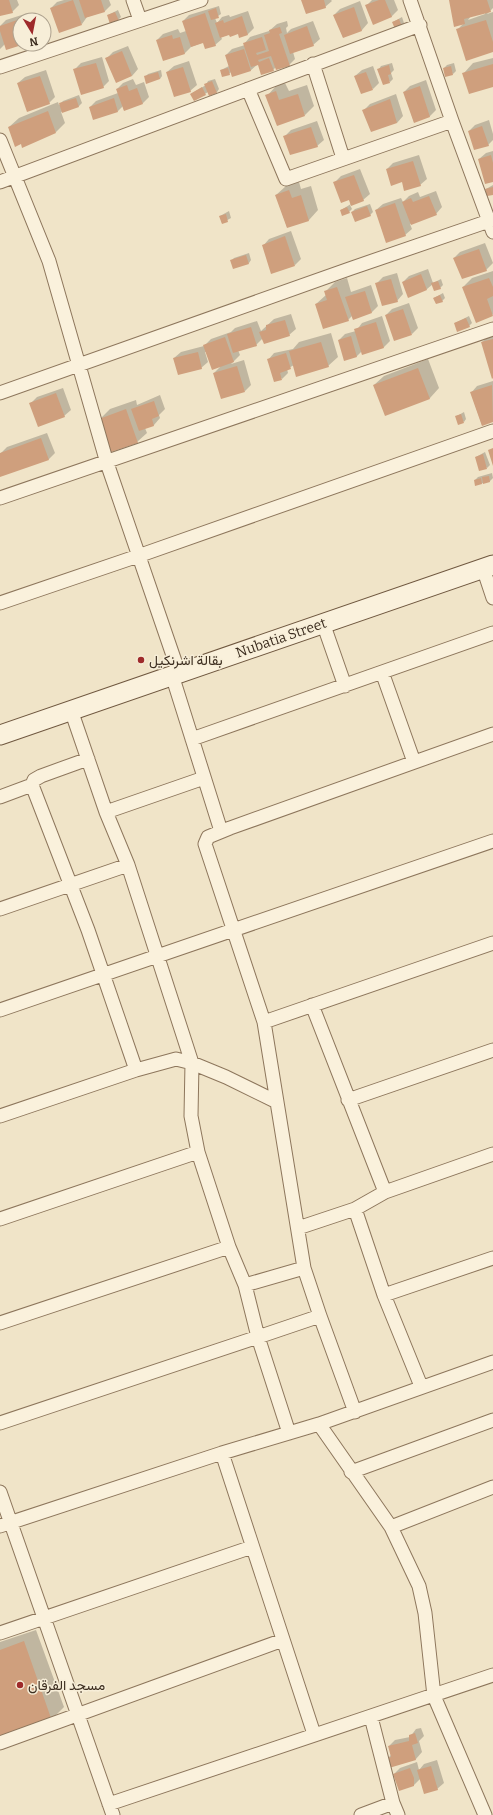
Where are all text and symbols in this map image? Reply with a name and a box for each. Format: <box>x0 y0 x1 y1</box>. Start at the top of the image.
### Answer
north arrow <box>12 12 52 52</box>
text: N <box>28 34 39 49</box>
street label: Nubatia Street <box>234 615 328 661</box>
place label: بقالة اشرنكيل <box>149 652 223 669</box>
marker: بقالة اشرنكيل <box>136 655 146 665</box>
place label: مسجد الفرقان <box>28 1677 105 1694</box>
marker: مسجد الفرقان <box>15 1680 25 1690</box>

